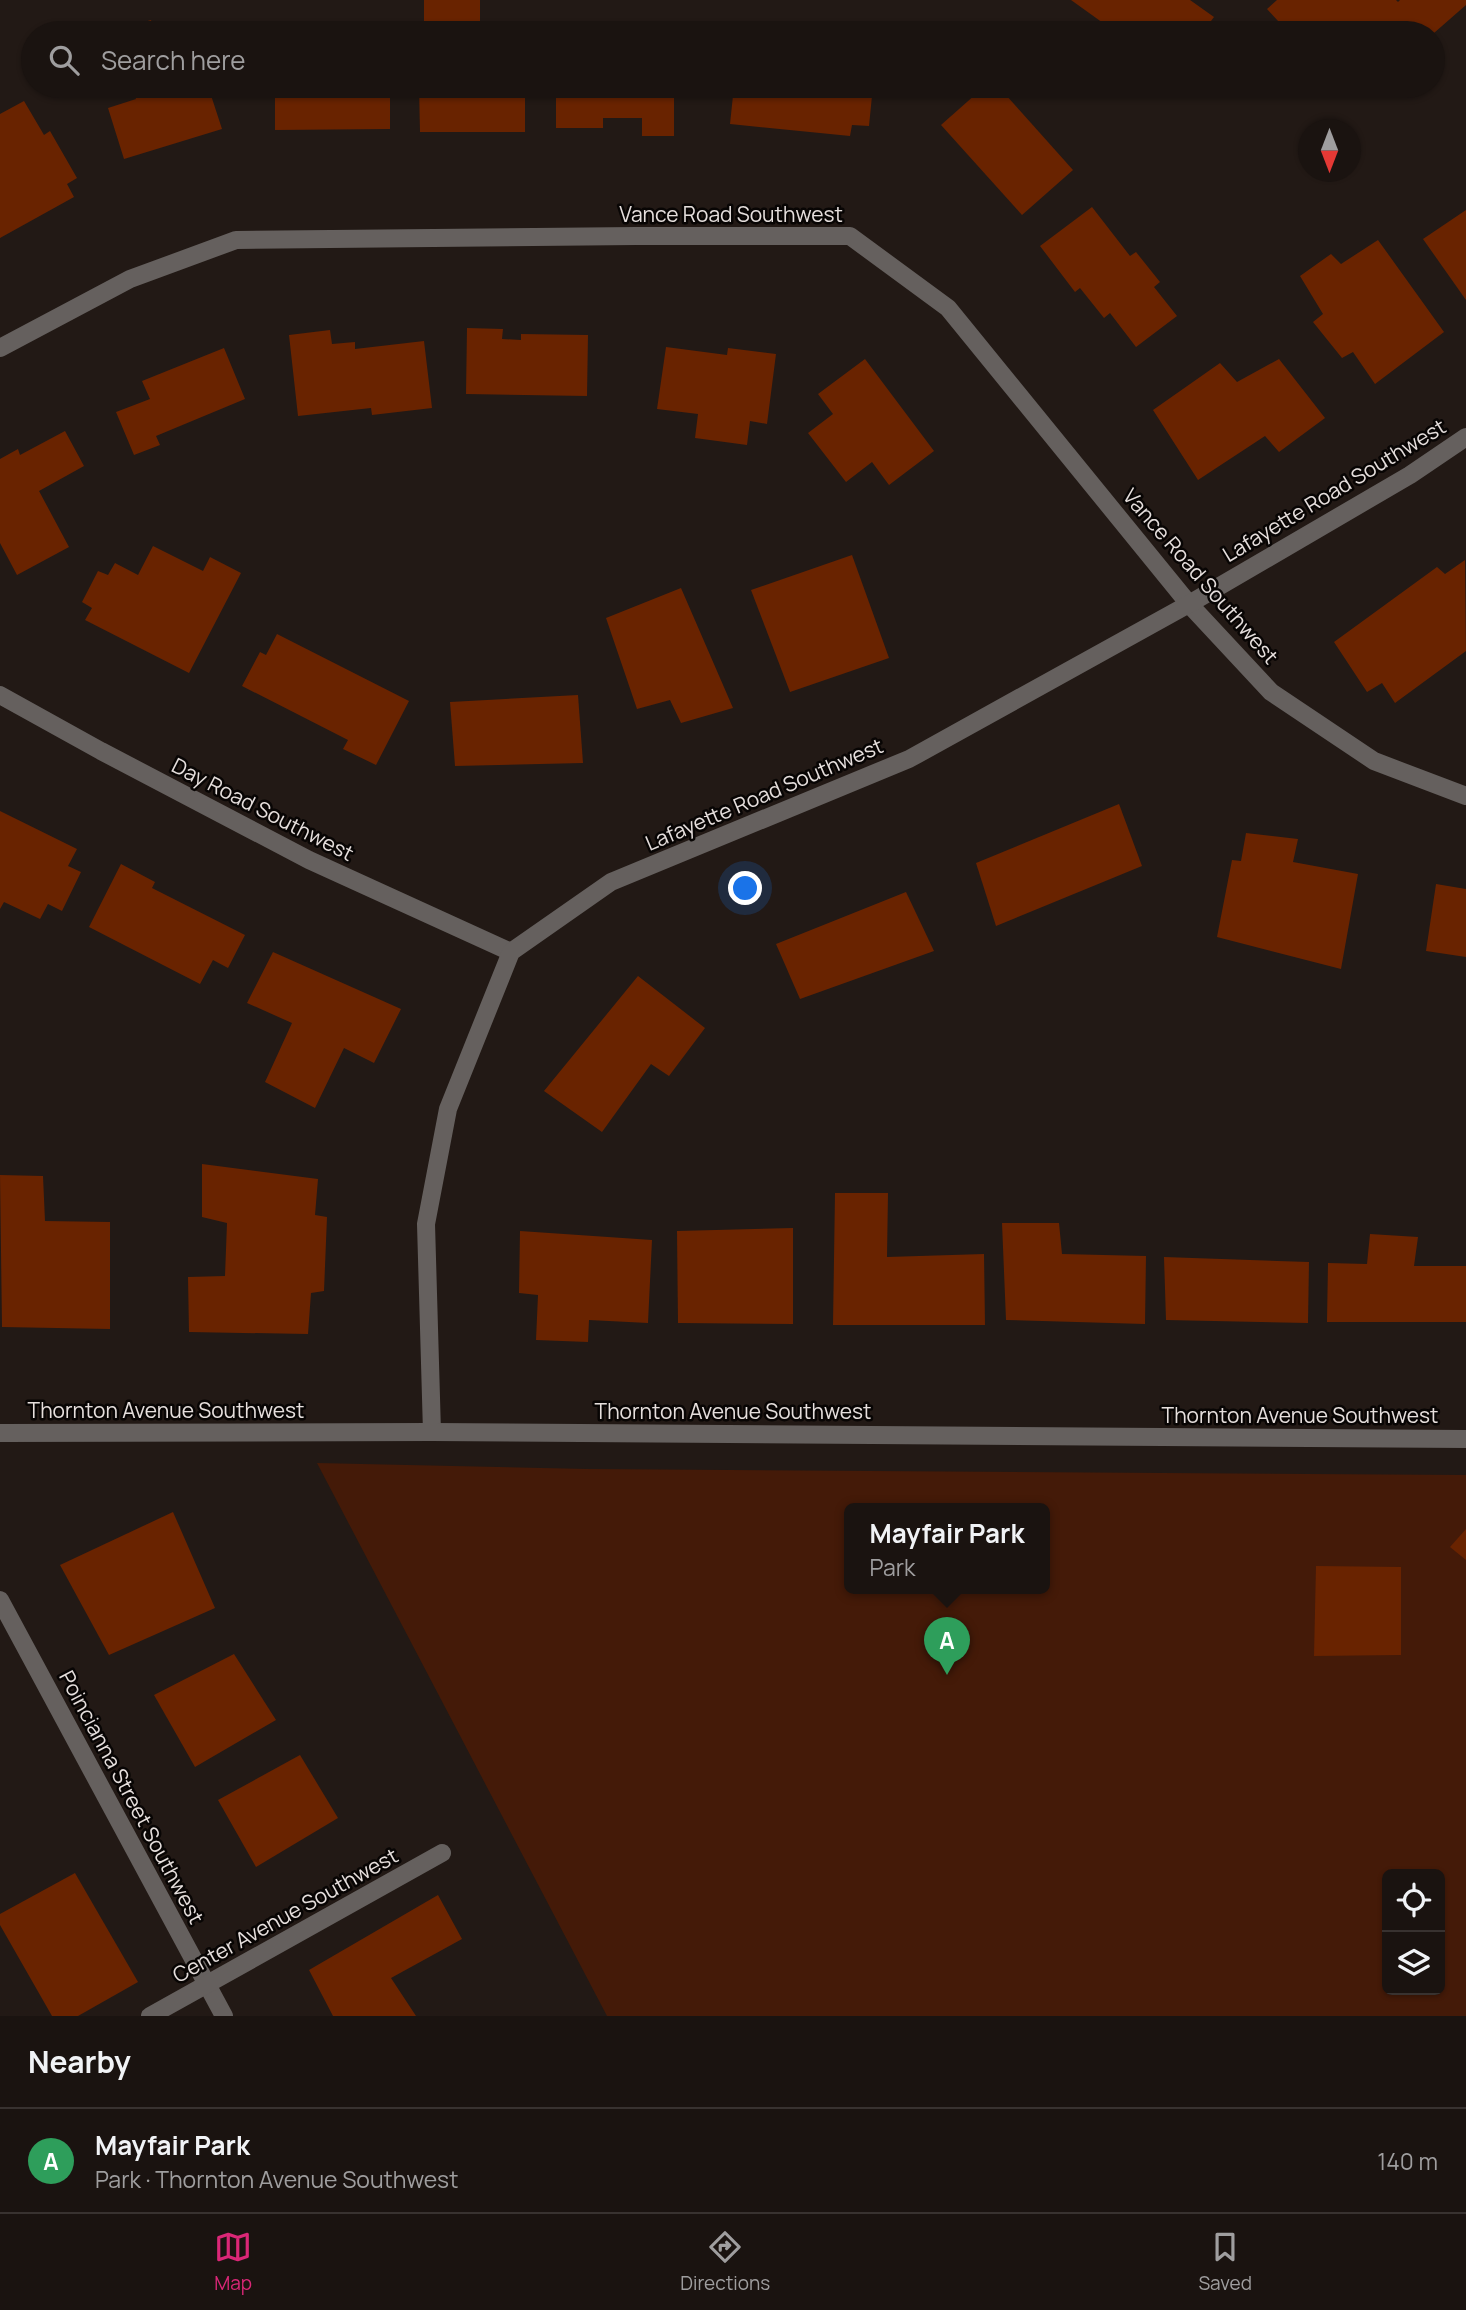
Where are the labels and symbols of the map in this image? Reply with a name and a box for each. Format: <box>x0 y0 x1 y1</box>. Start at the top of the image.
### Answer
north arrow <box>1298 119 1361 182</box>
street label: Vance Road Southwest <box>619 200 843 228</box>
street label: Lafayette Road Southwest <box>1217 412 1451 568</box>
street label: Vance Road Southwest <box>1117 482 1285 670</box>
street label: Lafayette Road Southwest <box>641 731 887 857</box>
street label: Day Road Southwest <box>167 751 359 867</box>
your location <box>728 871 762 905</box>
street label: Thornton Avenue Southwest <box>28 1396 304 1424</box>
street label: Thornton Avenue Southwest <box>595 1397 871 1425</box>
street label: Thornton Avenue Southwest <box>1162 1401 1438 1429</box>
pin: A <box>924 1617 970 1675</box>
street label: Poincianna Street Southwest <box>53 1665 211 1929</box>
street label: Center Avenue Southwest <box>167 1841 403 1989</box>

